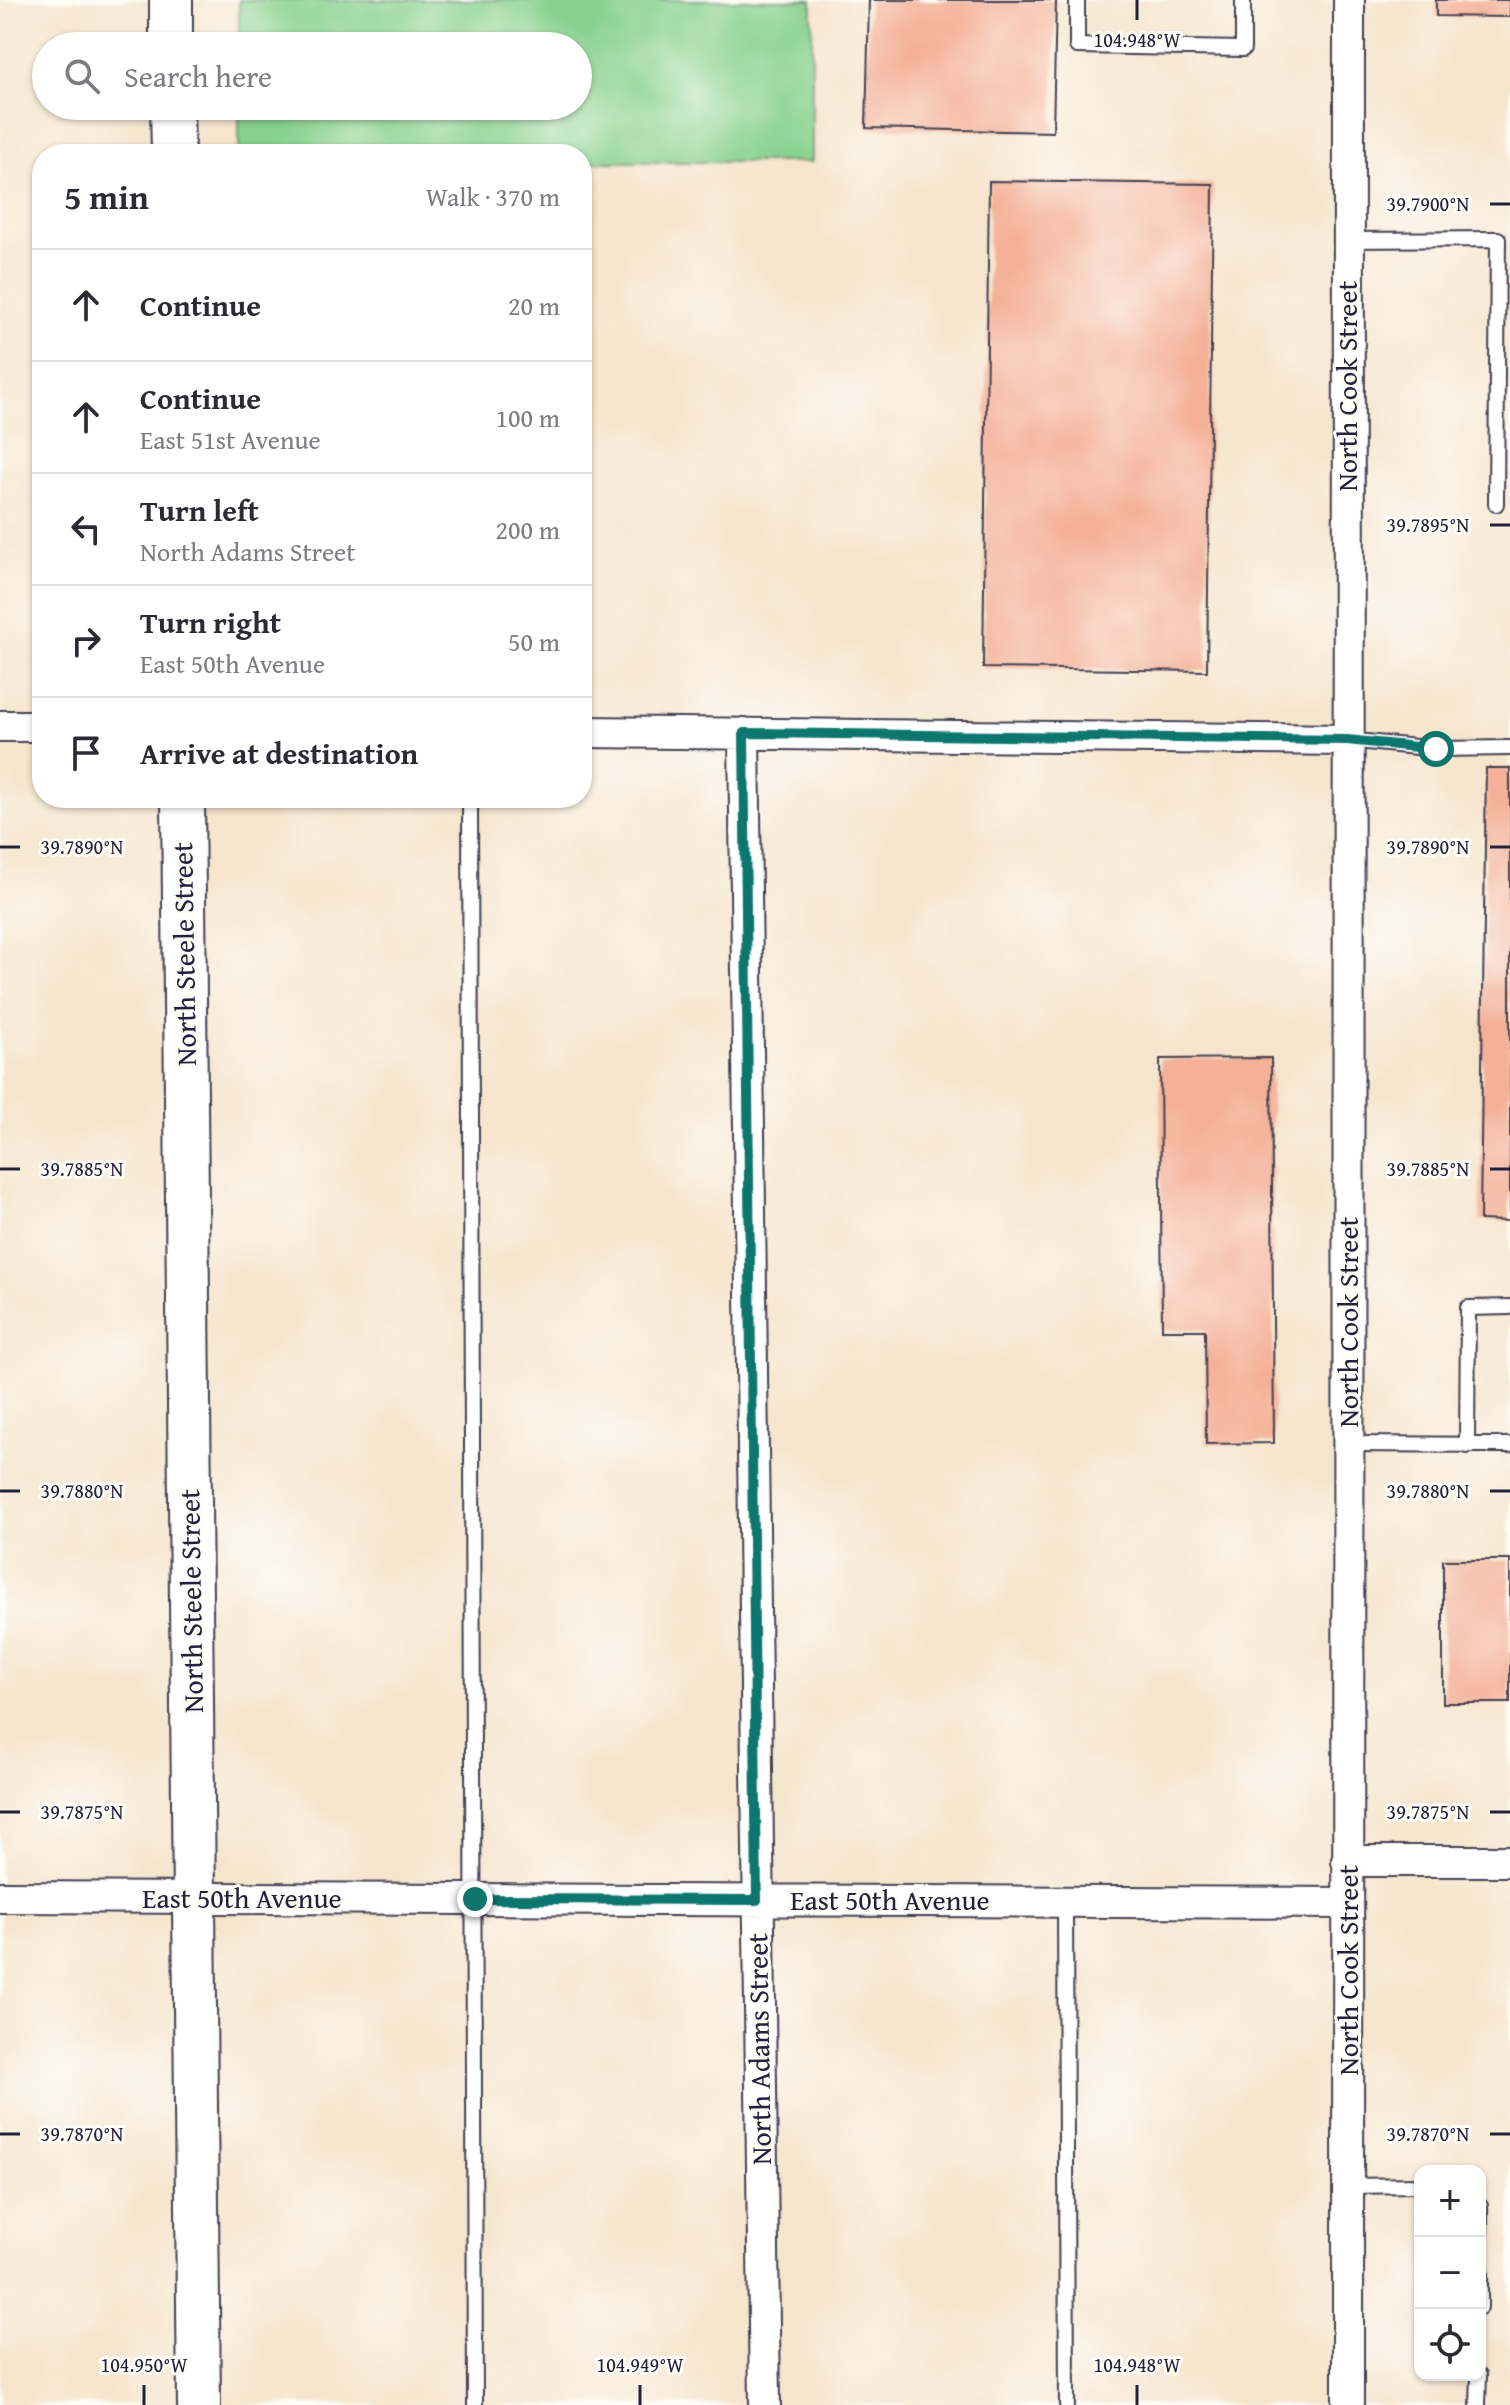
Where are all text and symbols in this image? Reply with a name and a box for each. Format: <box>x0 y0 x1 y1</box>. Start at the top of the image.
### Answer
text: 104.948°W <box>1094 25 1180 54</box>
search box <box>32 32 592 120</box>
icon: search <box>60 54 104 98</box>
text: Search here <box>124 54 272 98</box>
text: 5 min <box>64 172 149 221</box>
text: Walk · 370 m <box>426 177 560 216</box>
text: 39.7900°N <box>1387 189 1469 218</box>
street label: North Cook Street <box>1326 280 1367 491</box>
icon: ahead <box>64 283 108 327</box>
text: Continue <box>140 283 261 327</box>
text: 20 m <box>508 286 560 325</box>
text: Continue <box>140 376 261 420</box>
icon: ahead <box>64 395 108 439</box>
text: 100 m <box>495 398 560 437</box>
text: East 51st Avenue <box>140 420 321 459</box>
text: Turn left <box>140 488 259 532</box>
icon: left <box>64 507 108 551</box>
text: 200 m <box>495 510 560 549</box>
text: 39.7895°N <box>1387 510 1469 539</box>
text: North Adams Street <box>140 532 355 571</box>
text: Turn right <box>140 600 281 644</box>
icon: right <box>64 619 108 663</box>
text: 50 m <box>508 622 560 661</box>
text: East 50th Avenue <box>140 644 325 683</box>
icon: arrive <box>64 731 108 775</box>
text: Arrive at destination <box>140 731 418 775</box>
route start <box>1418 731 1454 767</box>
text: 39.7890°N <box>41 832 123 861</box>
text: 39.7890°N <box>1387 832 1469 861</box>
street label: North Steele Street <box>161 842 206 1066</box>
text: 39.7885°N <box>41 1154 123 1183</box>
text: 39.7885°N <box>1387 1154 1469 1183</box>
street label: North Cook Street <box>1327 1216 1368 1427</box>
text: 39.7880°N <box>41 1476 123 1505</box>
text: 39.7880°N <box>1387 1476 1469 1505</box>
street label: North Steele Street <box>168 1489 213 1713</box>
text: 39.7875°N <box>41 1797 123 1826</box>
text: 39.7875°N <box>1387 1797 1469 1826</box>
street label: North Cook Street <box>1327 1864 1368 2075</box>
street label: East 50th Avenue <box>142 1877 342 1918</box>
street label: East 50th Avenue <box>790 1879 990 1920</box>
route end <box>457 1881 493 1917</box>
street label: North Adams Street <box>736 1933 781 2165</box>
text: 39.7870°N <box>41 2119 123 2148</box>
text: 39.7870°N <box>1387 2119 1469 2148</box>
map controls <box>1414 2165 1486 2381</box>
button: + <box>1414 2165 1486 2237</box>
button: − <box>1414 2237 1486 2309</box>
button: locate <box>1414 2309 1486 2381</box>
text: 104.950°W <box>101 2350 187 2379</box>
text: 104.949°W <box>597 2350 683 2379</box>
text: 104.948°W <box>1094 2350 1180 2379</box>

